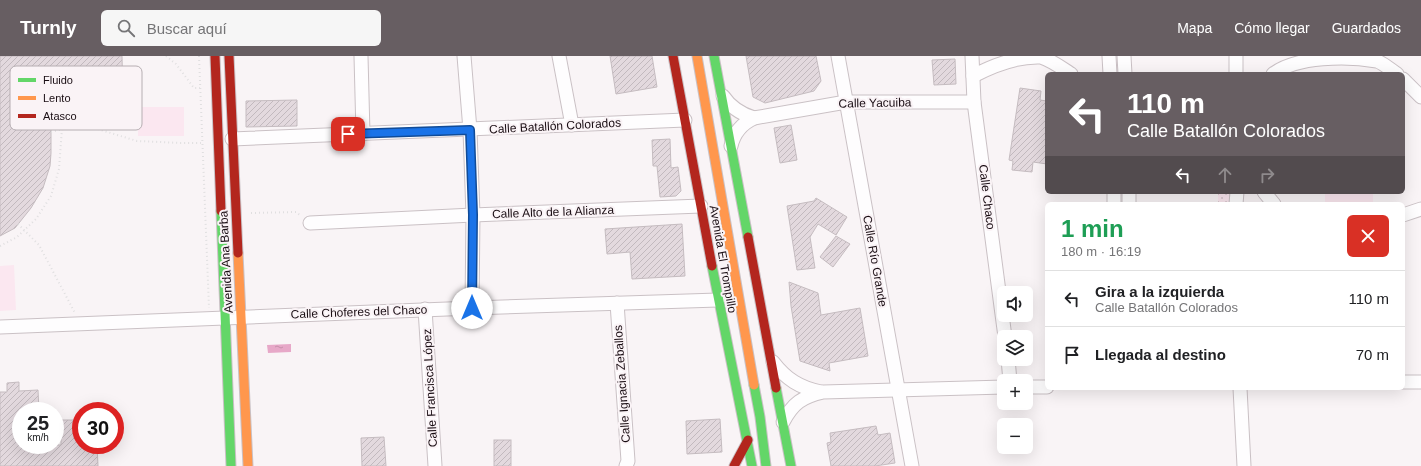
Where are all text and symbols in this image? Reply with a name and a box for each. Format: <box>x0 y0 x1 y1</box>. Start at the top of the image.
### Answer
search box <box>101 10 381 46</box>
text: Turnly <box>20 17 77 38</box>
icon: search <box>115 17 137 39</box>
text: Buscar aquí <box>147 20 227 37</box>
text: Mapa <box>1177 20 1212 36</box>
text: Cómo llegar <box>1234 20 1310 36</box>
text: Guardados <box>1332 20 1401 36</box>
legend <box>10 66 142 130</box>
text: Fluido <box>43 74 73 86</box>
icon: left <box>1061 88 1113 140</box>
text: 110 m <box>1127 88 1205 119</box>
text: Lento <box>43 92 71 104</box>
street label: Calle Yacuiba <box>838 95 912 111</box>
text: Atasco <box>43 110 77 122</box>
street label: Calle Batallón Colorados <box>489 116 621 136</box>
pin <box>331 117 365 151</box>
text: Calle Batallón Colorados <box>1127 121 1325 141</box>
icon: arrive <box>337 123 359 145</box>
street label: Calle Chaco <box>976 164 998 231</box>
icon: left <box>1172 164 1194 186</box>
icon: ahead <box>1214 164 1236 186</box>
icon: right <box>1256 164 1278 186</box>
street label: Calle Alto de la Alianza <box>492 203 615 221</box>
street label: Avenida El Trompillo <box>707 204 739 314</box>
street label: Avenida Ana Barba <box>216 210 236 314</box>
street label: Calle Río Grande <box>860 214 890 308</box>
text: 1 min <box>1061 215 1124 242</box>
button: close <box>1347 215 1389 257</box>
text: 180 m · 16:19 <box>1061 244 1141 259</box>
text: Gira a la izquierda <box>1095 283 1224 300</box>
map controls <box>997 286 1033 454</box>
button: sound <box>997 286 1033 322</box>
position arrow <box>451 287 493 329</box>
icon: left <box>1061 288 1083 310</box>
text: 110 m <box>1348 290 1389 307</box>
text: Calle Batallón Colorados <box>1095 300 1238 315</box>
street label: Calle Choferes del Chaco <box>290 303 428 321</box>
street label: Calle Ignacia Zeballos <box>611 325 633 443</box>
street label: Calle Francisca López <box>420 328 440 448</box>
button: layers <box>997 330 1033 366</box>
icon: arrive <box>1061 344 1083 366</box>
text: Llegada al destino <box>1095 346 1226 363</box>
text: 70 m <box>1356 346 1389 363</box>
button: + <box>997 374 1033 410</box>
speed limit sign: 30 <box>72 402 124 454</box>
text: 25 <box>27 412 49 434</box>
button: − <box>997 418 1033 454</box>
text: km/h <box>27 432 49 443</box>

